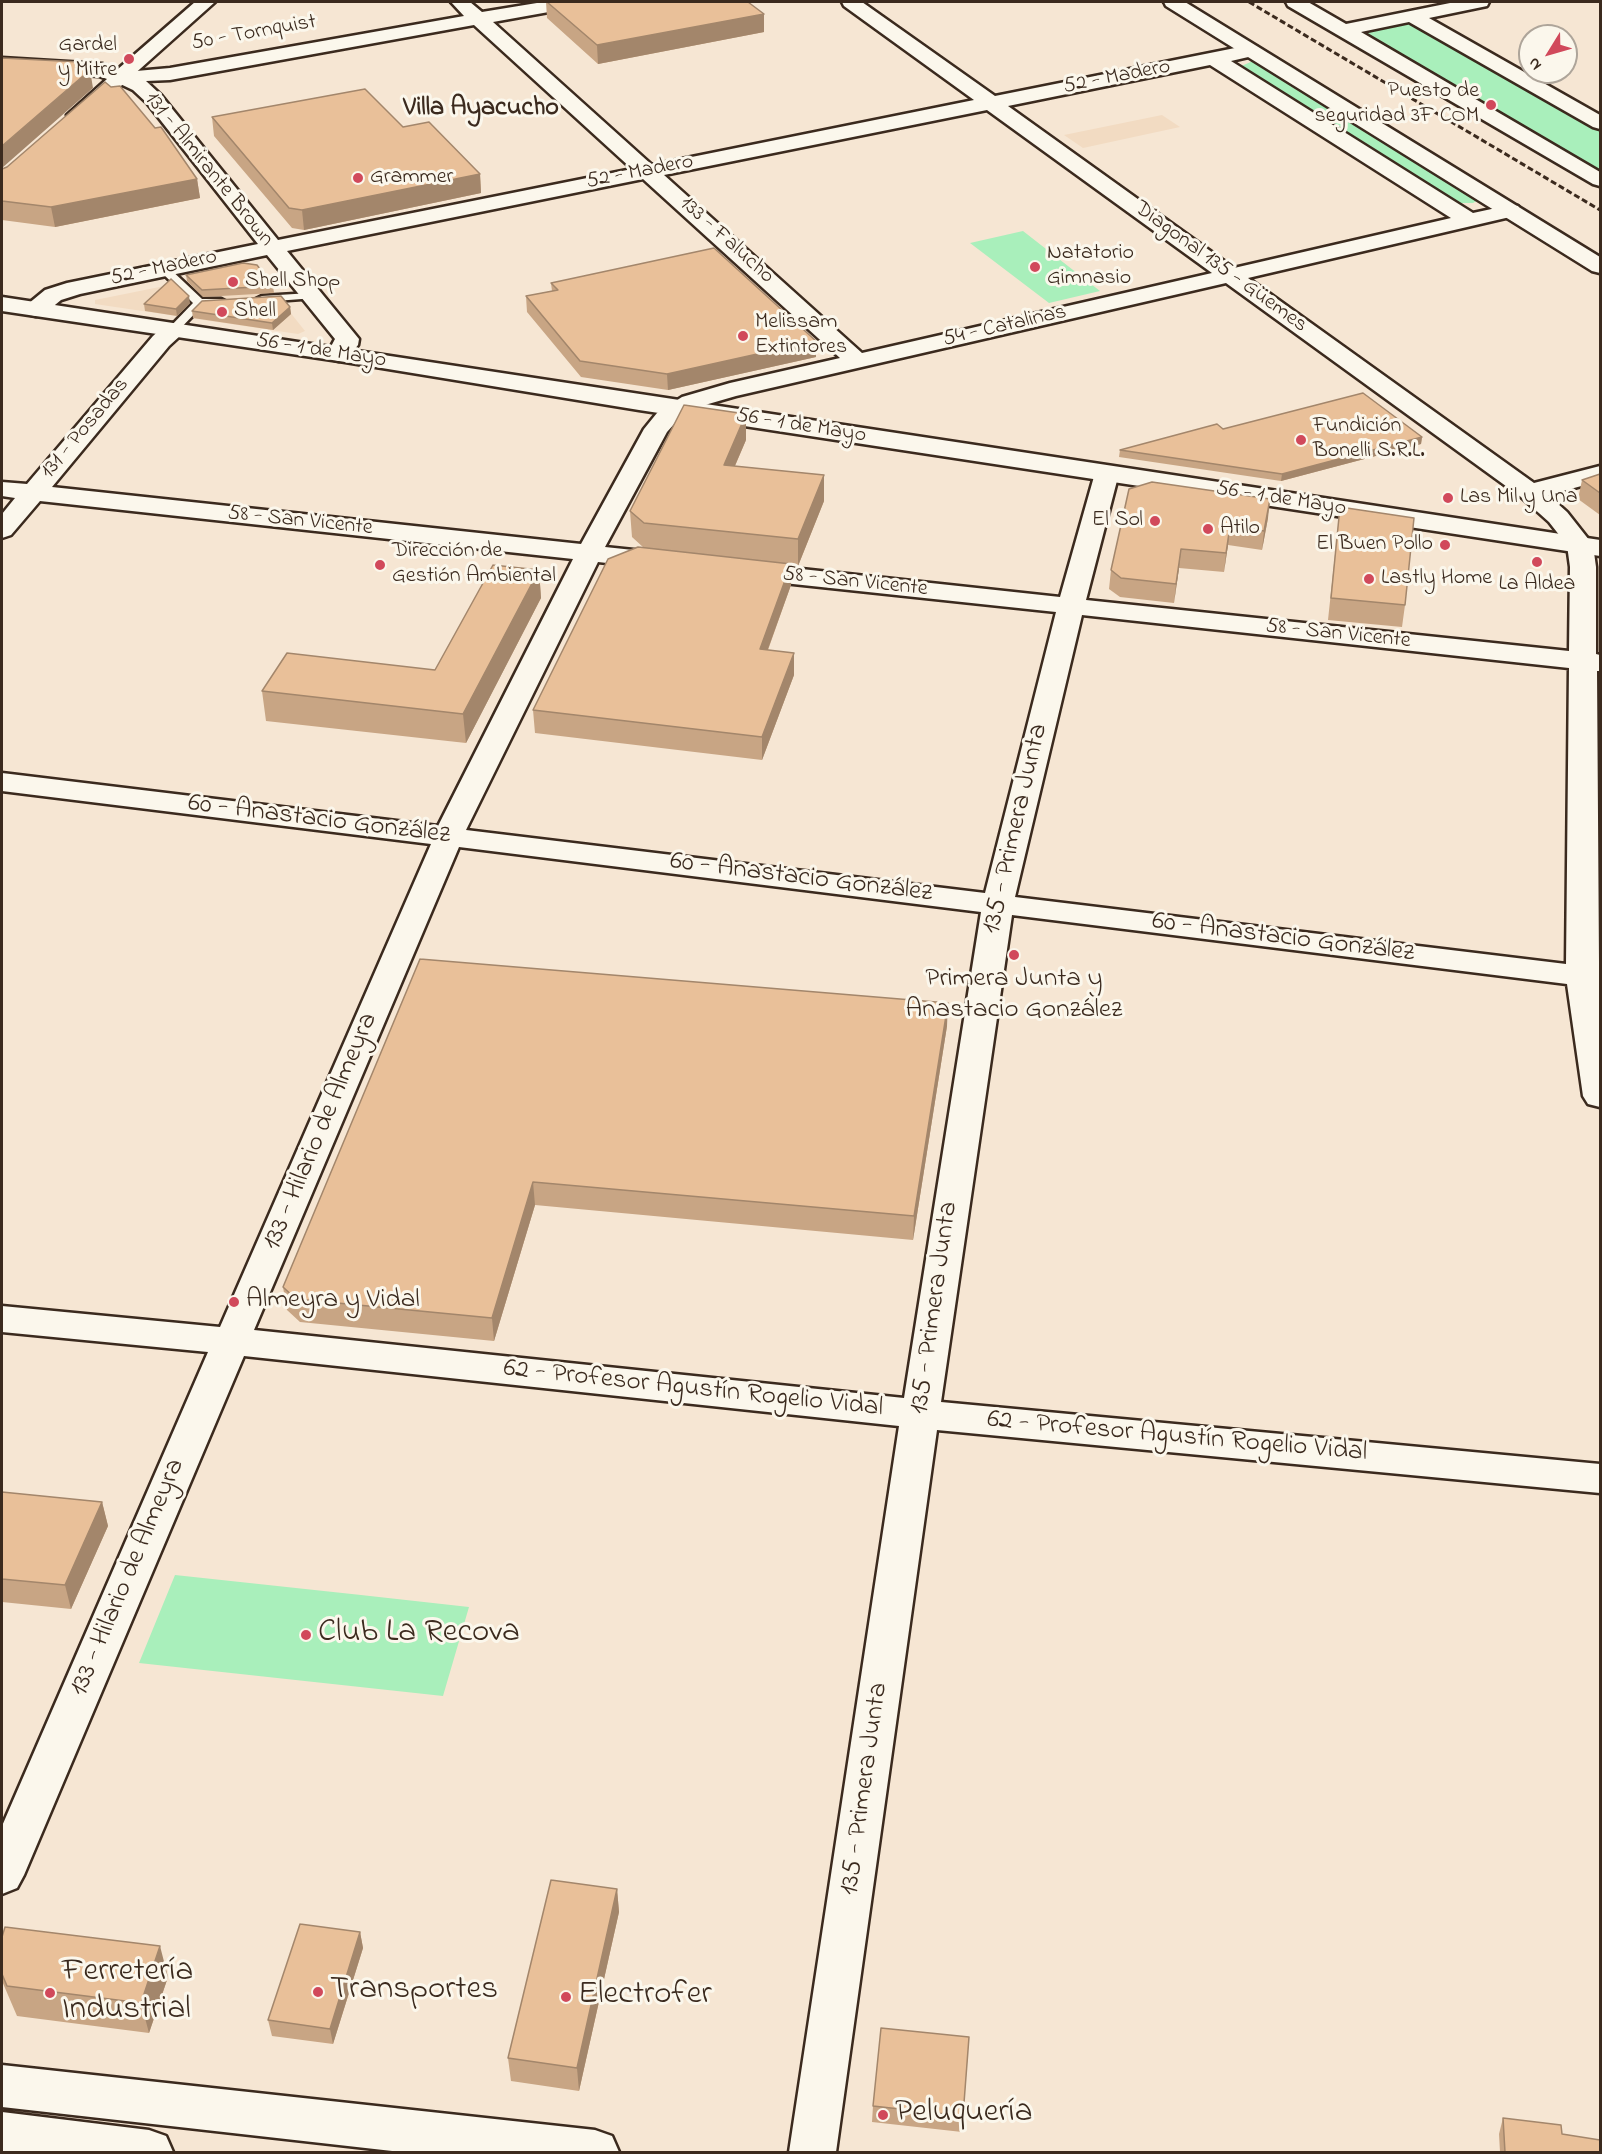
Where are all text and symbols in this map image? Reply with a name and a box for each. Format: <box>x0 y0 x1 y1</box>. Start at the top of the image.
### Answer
street label: 50 - Tornquist <box>189 10 319 58</box>
north arrow <box>1518 24 1578 84</box>
place label: Gardel y Mitre <box>58 33 117 84</box>
marker: Gardel y Mitre <box>122 52 136 66</box>
text: N <box>1522 52 1548 75</box>
street label: 52 - Madero <box>1061 55 1173 101</box>
place label: Puesto de seguridad 3F COM <box>1315 79 1479 130</box>
street label: 131 - Almirante Brown <box>138 87 278 253</box>
district label: Villa Ayacucho <box>403 94 559 126</box>
marker: Puesto de seguridad 3F COM <box>1484 98 1498 112</box>
street label: 52 - Madero <box>584 150 696 196</box>
place label: Grammer <box>370 165 453 191</box>
marker: Grammer <box>351 171 365 185</box>
street label: 133 - Falucho <box>673 192 779 290</box>
street label: Diagonal 135 - Güemes <box>1128 196 1312 340</box>
place label: Natatorio Gimnasio <box>1047 241 1134 292</box>
street label: 52 - Madero <box>108 245 220 293</box>
marker: Natatorio Gimnasio <box>1028 260 1042 274</box>
place label: Shell Shop <box>245 269 340 295</box>
marker: Shell Shop <box>226 275 240 289</box>
place label: Shell <box>234 299 276 325</box>
street label: 54 - Catalinas <box>941 300 1069 354</box>
marker: Shell <box>215 305 229 319</box>
place label: Melissam Extintores <box>755 310 847 362</box>
street label: 56 - 1 de Mayo <box>254 329 388 375</box>
marker: Melissam Extintores <box>736 329 750 343</box>
street label: 131 - Posadas <box>36 373 136 485</box>
street label: 56 - 1 de Mayo <box>734 404 868 450</box>
place label: Fundición Bonelli S.R.L. <box>1313 414 1425 466</box>
marker: Fundición Bonelli S.R.L. <box>1294 433 1308 447</box>
street label: 56 - 1 de Mayo <box>1214 477 1348 523</box>
place label: Las Mil y Una <box>1460 485 1578 511</box>
marker: Las Mil y Una <box>1441 491 1455 505</box>
street label: 58 - San Vicente <box>226 501 374 543</box>
place label: El Sol <box>1092 508 1143 534</box>
marker: El Sol <box>1148 514 1162 528</box>
place label: Atilo <box>1220 516 1260 542</box>
marker: Atilo <box>1201 522 1215 536</box>
place label: El Buen Pollo <box>1316 532 1433 558</box>
marker: El Buen Pollo <box>1438 538 1452 552</box>
place label: Dirección de Gestión Ambiental <box>392 539 556 590</box>
marker: La Aldea <box>1530 555 1544 569</box>
marker: Dirección de Gestión Ambiental <box>373 558 387 572</box>
street label: 58 - San Vicente <box>781 562 929 604</box>
place label: Lastly Home <box>1381 566 1492 592</box>
marker: Lastly Home <box>1362 572 1376 586</box>
place label: La Aldea <box>1499 572 1575 598</box>
street label: 58 - San Vicente <box>1264 614 1412 656</box>
street label: 135 - Primera Junta <box>977 721 1057 937</box>
street label: 60 - Anastacio González <box>186 789 452 853</box>
street label: 60 - Anastacio González <box>668 847 934 911</box>
street label: 60 - Anastacio González <box>1150 907 1416 971</box>
marker: Primera Junta y Anastacio González <box>1007 948 1021 962</box>
place label: Primera Junta y Anastacio González <box>906 965 1122 1028</box>
street label: 133 - Hilario de Almeyra <box>257 1009 387 1255</box>
street label: 135 - Primera Junta <box>905 1200 967 1416</box>
place label: Almeyra y Vidal <box>246 1286 420 1318</box>
marker: Almeyra y Vidal <box>227 1295 241 1309</box>
street label: 62 - Profesor Agustín Rogelio Vidal <box>502 1354 884 1426</box>
street label: 62 - Profesor Agustín Rogelio Vidal <box>986 1405 1368 1471</box>
street label: 133 - Hilario de Almeyra <box>64 1455 194 1701</box>
place label: Club La Recova <box>318 1615 520 1655</box>
marker: Club La Recova <box>299 1628 313 1642</box>
street label: 135 - Primera Junta <box>835 1681 897 1897</box>
place label: Ferretería Industrial <box>62 1954 193 2032</box>
place label: Transportes <box>330 1972 498 2012</box>
place label: Electrofer <box>578 1977 712 2017</box>
marker: Transportes <box>311 1985 325 1999</box>
marker: Ferretería Industrial <box>43 1986 57 2000</box>
marker: Electrofer <box>559 1990 573 2004</box>
place label: Peluquería <box>895 2095 1033 2135</box>
marker: Peluquería <box>876 2108 890 2122</box>

